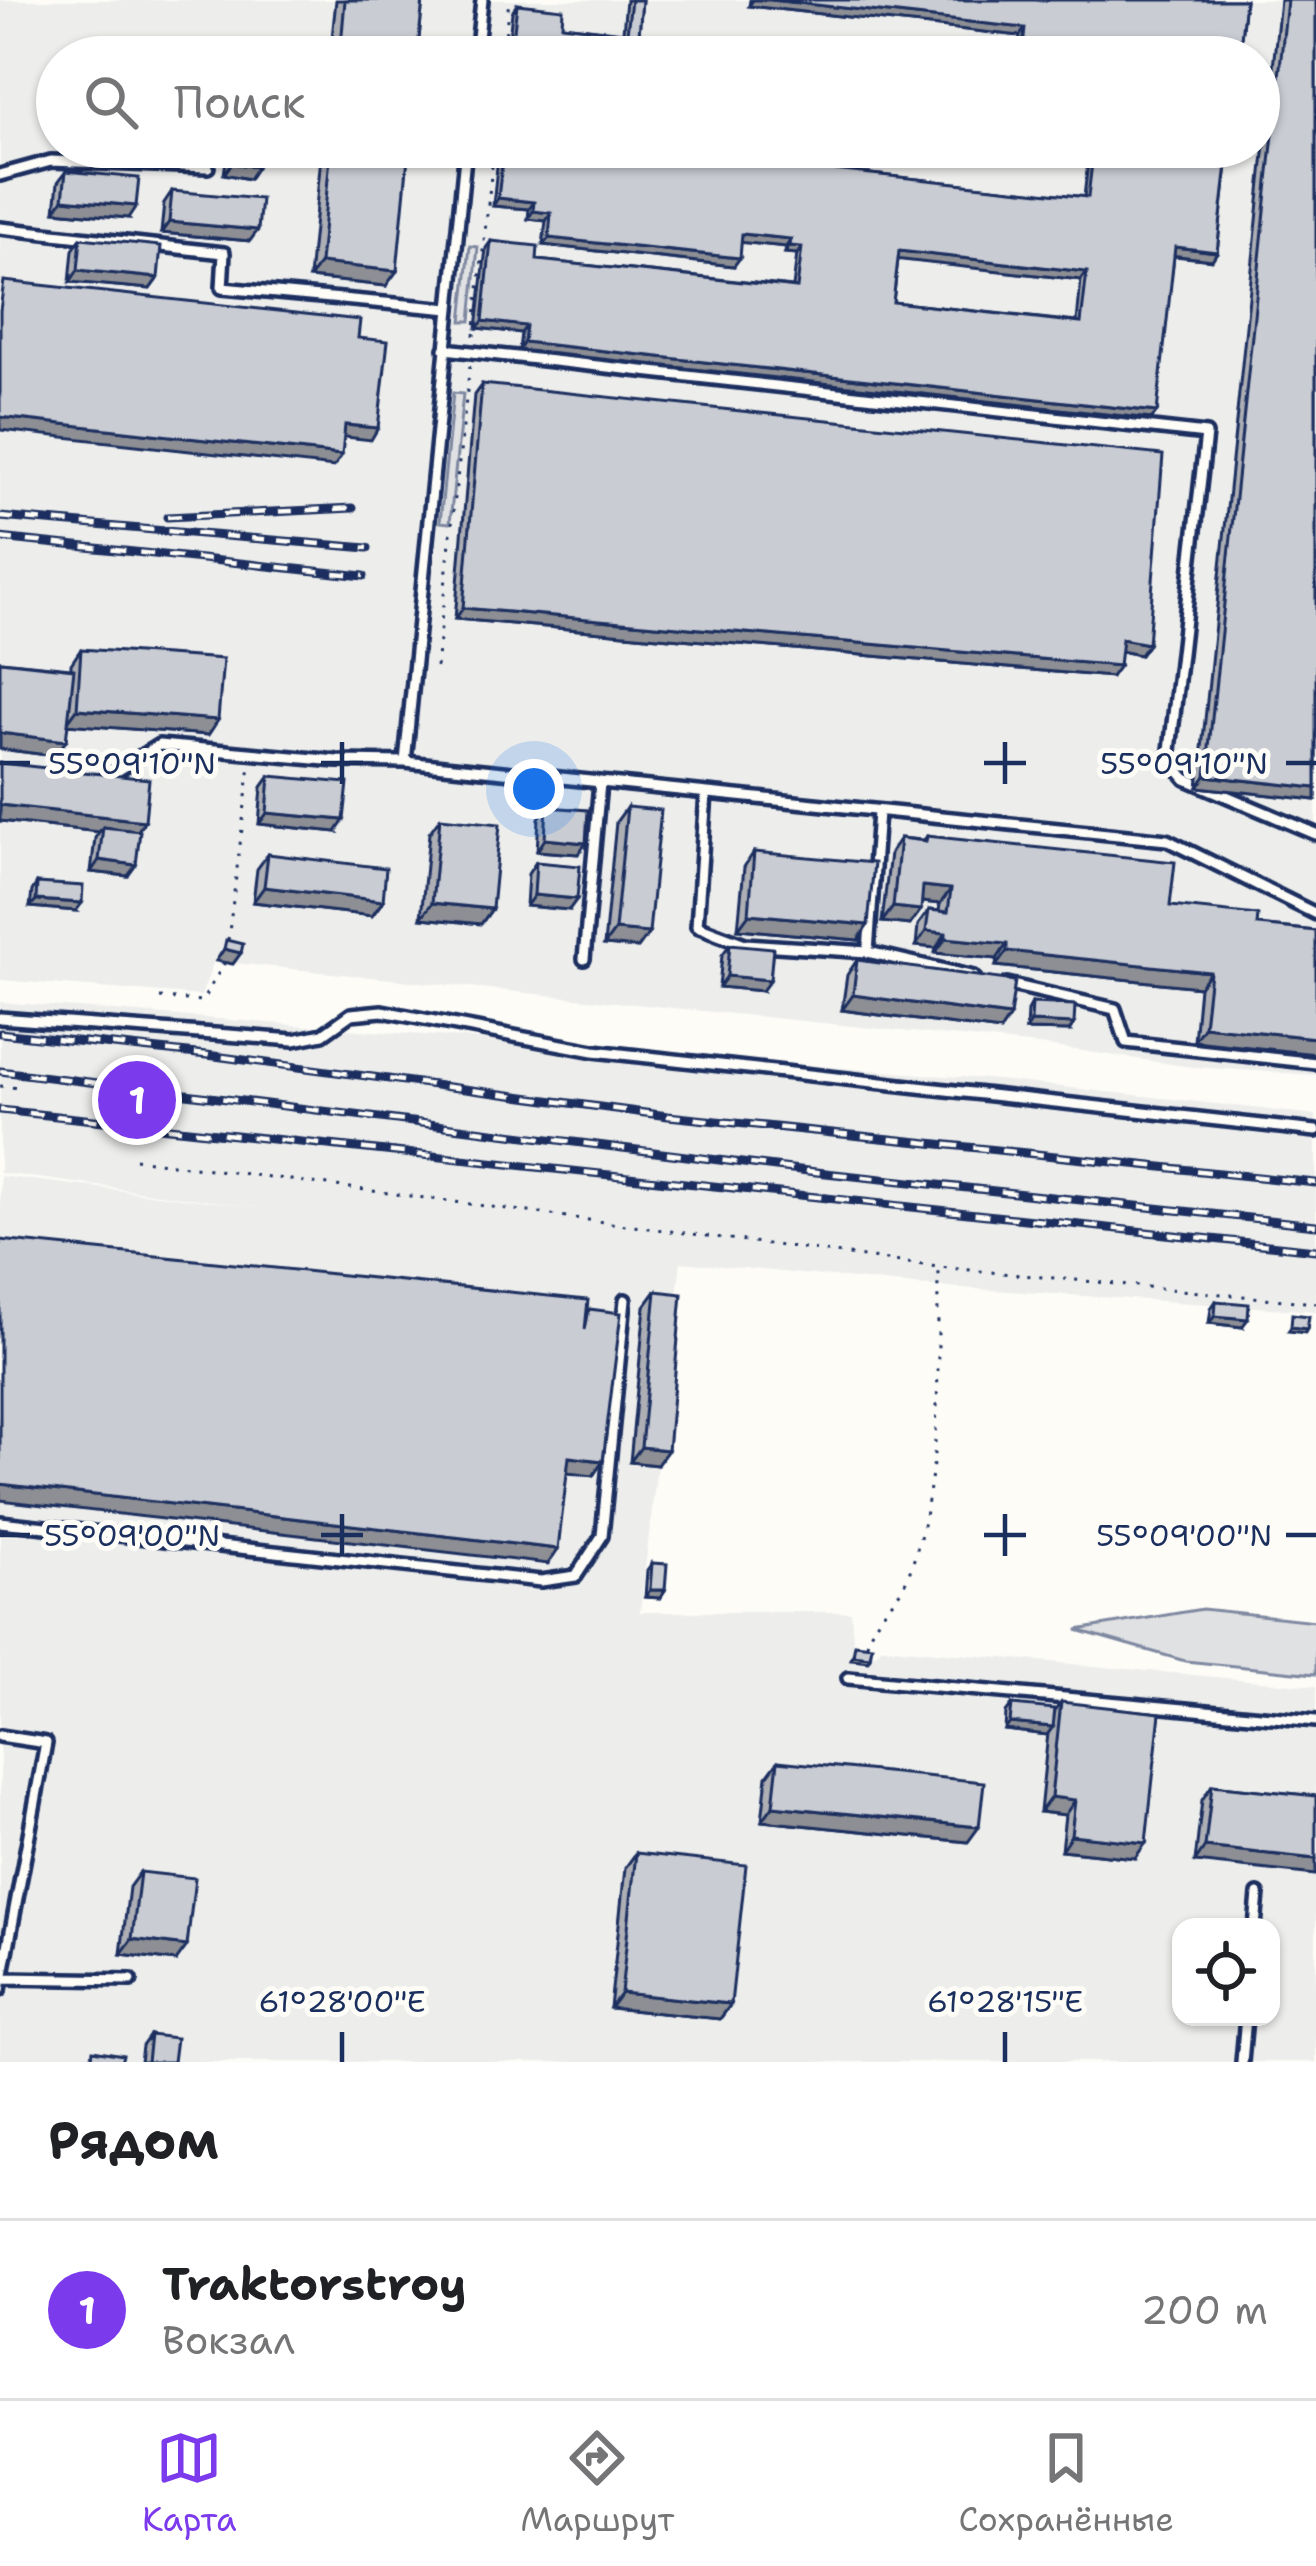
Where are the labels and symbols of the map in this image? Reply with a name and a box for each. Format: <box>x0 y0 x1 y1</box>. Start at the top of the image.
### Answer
text: 55°09'10"N <box>48 743 216 784</box>
text: 55°09'10"N <box>1100 743 1268 784</box>
your location <box>504 759 564 819</box>
pin: 1 <box>98 1055 176 1145</box>
text: 55°09'00"N <box>44 1515 220 1556</box>
text: 55°09'00"N <box>1096 1515 1272 1556</box>
text: 61°28'00"E <box>259 1981 426 2022</box>
text: 61°28'15"E <box>927 1981 1083 2022</box>

